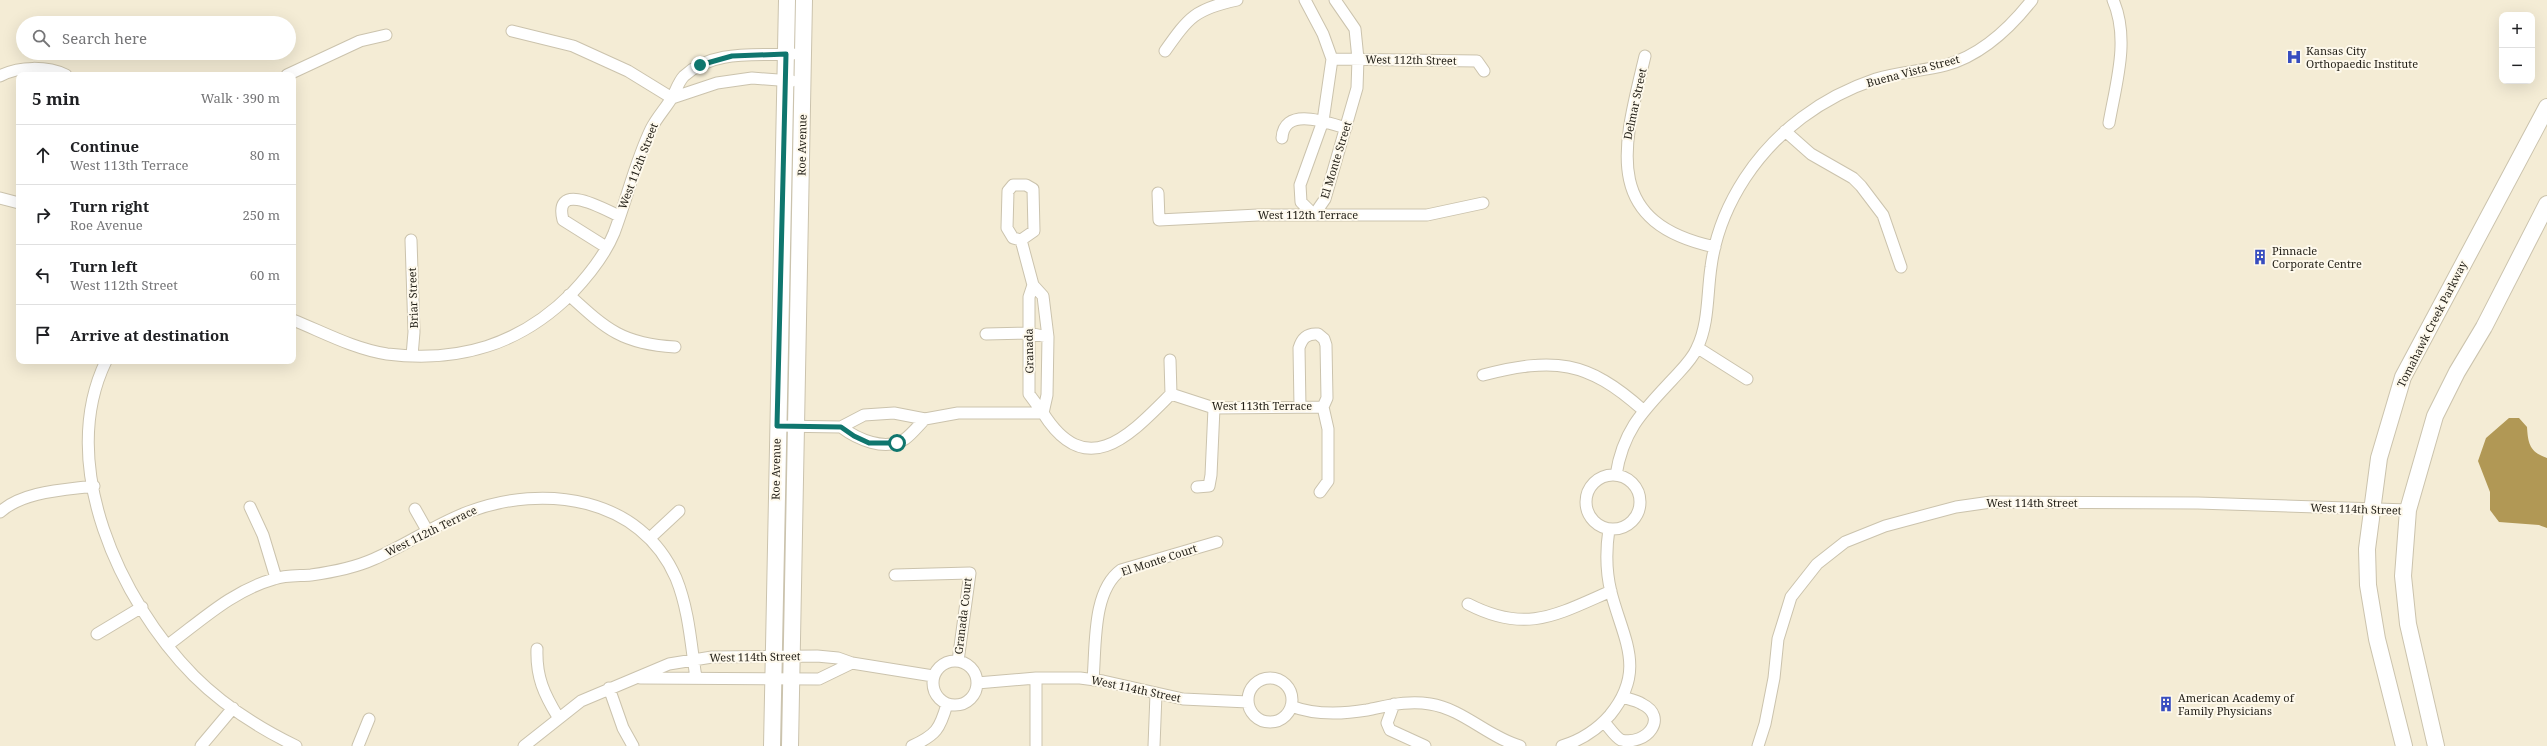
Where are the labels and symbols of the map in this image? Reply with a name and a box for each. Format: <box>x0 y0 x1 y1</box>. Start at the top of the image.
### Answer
place label: Kansas City Orthopaedic Institute <box>2306 43 2418 71</box>
hospital icon: Kansas City Orthopaedic Institute <box>2285 48 2303 66</box>
street label: West 112th Street <box>1365 51 1457 68</box>
street label: Buena Vista Street <box>1865 51 1961 90</box>
route end <box>691 56 709 74</box>
street label: Delmar Street <box>1620 67 1649 141</box>
street label: Roe Avenue <box>793 114 810 176</box>
street label: El Monte Street <box>1317 119 1354 200</box>
street label: West 112th Street <box>614 120 661 211</box>
street label: West 112th Terrace <box>1258 207 1358 222</box>
place label: Pinnacle Corporate Centre <box>2272 243 2362 271</box>
building icon: Pinnacle Corporate Centre <box>2251 248 2269 266</box>
street label: Tomahawk Creek Parkway <box>2393 257 2470 390</box>
street label: Briar Street <box>404 267 421 329</box>
street label: Granada <box>1021 328 1036 374</box>
street label: West 113th Terrace <box>1212 398 1312 413</box>
route start <box>888 434 906 452</box>
street label: Roe Avenue <box>767 438 784 500</box>
street label: West 114th Street <box>1986 495 2078 510</box>
street label: West 114th Street <box>2310 499 2402 518</box>
street label: West 112th Terrace <box>382 502 479 559</box>
street label: El Monte Court <box>1119 540 1199 579</box>
street label: Granada Court <box>950 577 975 655</box>
street label: West 114th Street <box>709 648 801 665</box>
street label: West 114th Street <box>1090 672 1182 705</box>
place label: American Academy of Family Physicians <box>2178 690 2295 718</box>
building icon: American Academy of Family Physicians <box>2157 695 2175 713</box>

